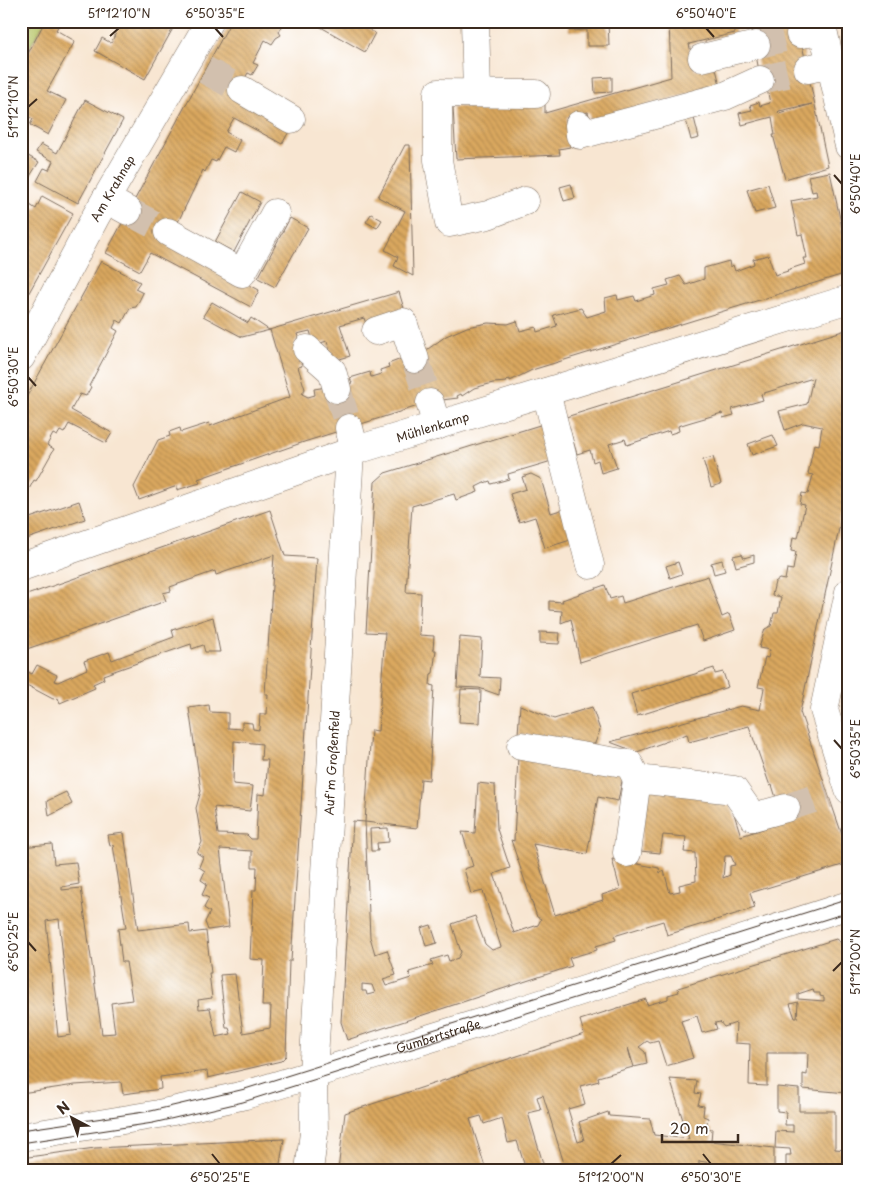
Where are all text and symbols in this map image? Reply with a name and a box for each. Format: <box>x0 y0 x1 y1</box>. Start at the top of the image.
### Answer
text: 51°12'10"N <box>87 4 151 22</box>
text: 6°50'35"E <box>185 4 245 22</box>
text: 6°50'40"E <box>676 4 736 22</box>
text: 51°12'10"N <box>4 75 22 139</box>
street label: Am Krahnap <box>86 151 139 225</box>
text: 6°50'40"E <box>846 154 864 214</box>
text: 6°50'30"E <box>4 346 22 408</box>
street label: Mühlenkamp <box>394 407 471 446</box>
street label: Auf'm Großenfeld <box>319 710 344 816</box>
text: 6°50'35"E <box>846 719 864 779</box>
text: 6°50'25"E <box>4 912 22 972</box>
text: 51°12'00"N <box>846 929 864 995</box>
street label: Gumbertstraße <box>394 1014 483 1057</box>
north arrow <box>48 1094 98 1144</box>
text: N <box>52 1096 74 1119</box>
scale bar <box>662 1111 739 1143</box>
text: 20 m <box>670 1116 709 1139</box>
text: 6°50'25"E <box>190 1168 250 1186</box>
text: 51°12'00"N <box>578 1168 644 1186</box>
text: 6°50'30"E <box>680 1168 742 1186</box>

